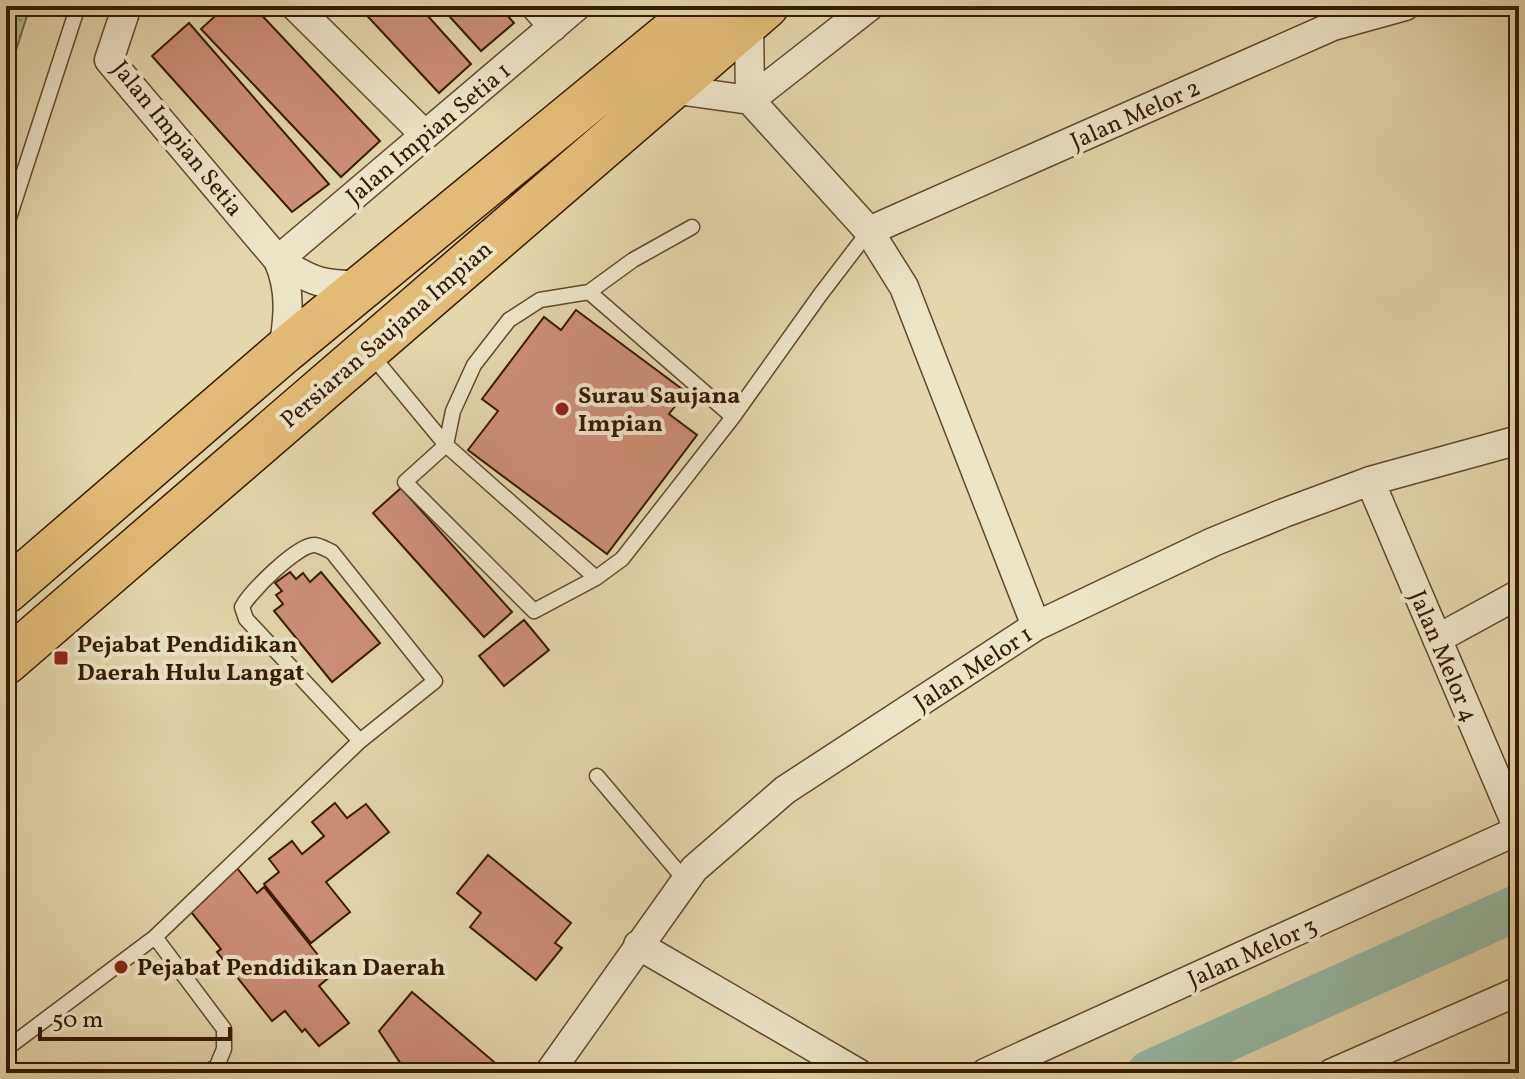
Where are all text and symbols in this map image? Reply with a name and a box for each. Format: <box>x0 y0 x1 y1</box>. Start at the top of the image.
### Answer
street label: Jalan Impian Setia <box>103 54 250 225</box>
street label: Jalan Impian Setia 1 <box>339 55 519 214</box>
street label: Jalan Melor 2 <box>1065 72 1206 160</box>
street label: Persiaran Saujana Impian <box>274 234 501 437</box>
place label: Surau Saujana Impian <box>578 380 740 442</box>
marker: Surau Saujana Impian <box>553 400 571 418</box>
street label: Jalan Melor 4 <box>1399 585 1485 728</box>
street label: Jalan Melor 1 <box>908 619 1040 721</box>
place label: Pejabat Pendidikan Daerah Hulu Langat <box>77 629 304 691</box>
marker: Pejabat Pendidikan Daerah Hulu Langat <box>52 649 70 667</box>
street label: Jalan Melor 3 <box>1183 910 1323 998</box>
place label: Pejabat Pendidikan Daerah <box>137 952 445 986</box>
marker: Pejabat Pendidikan Daerah <box>112 958 130 976</box>
scale bar <box>40 991 230 1041</box>
text: 50 m <box>52 1004 104 1038</box>

